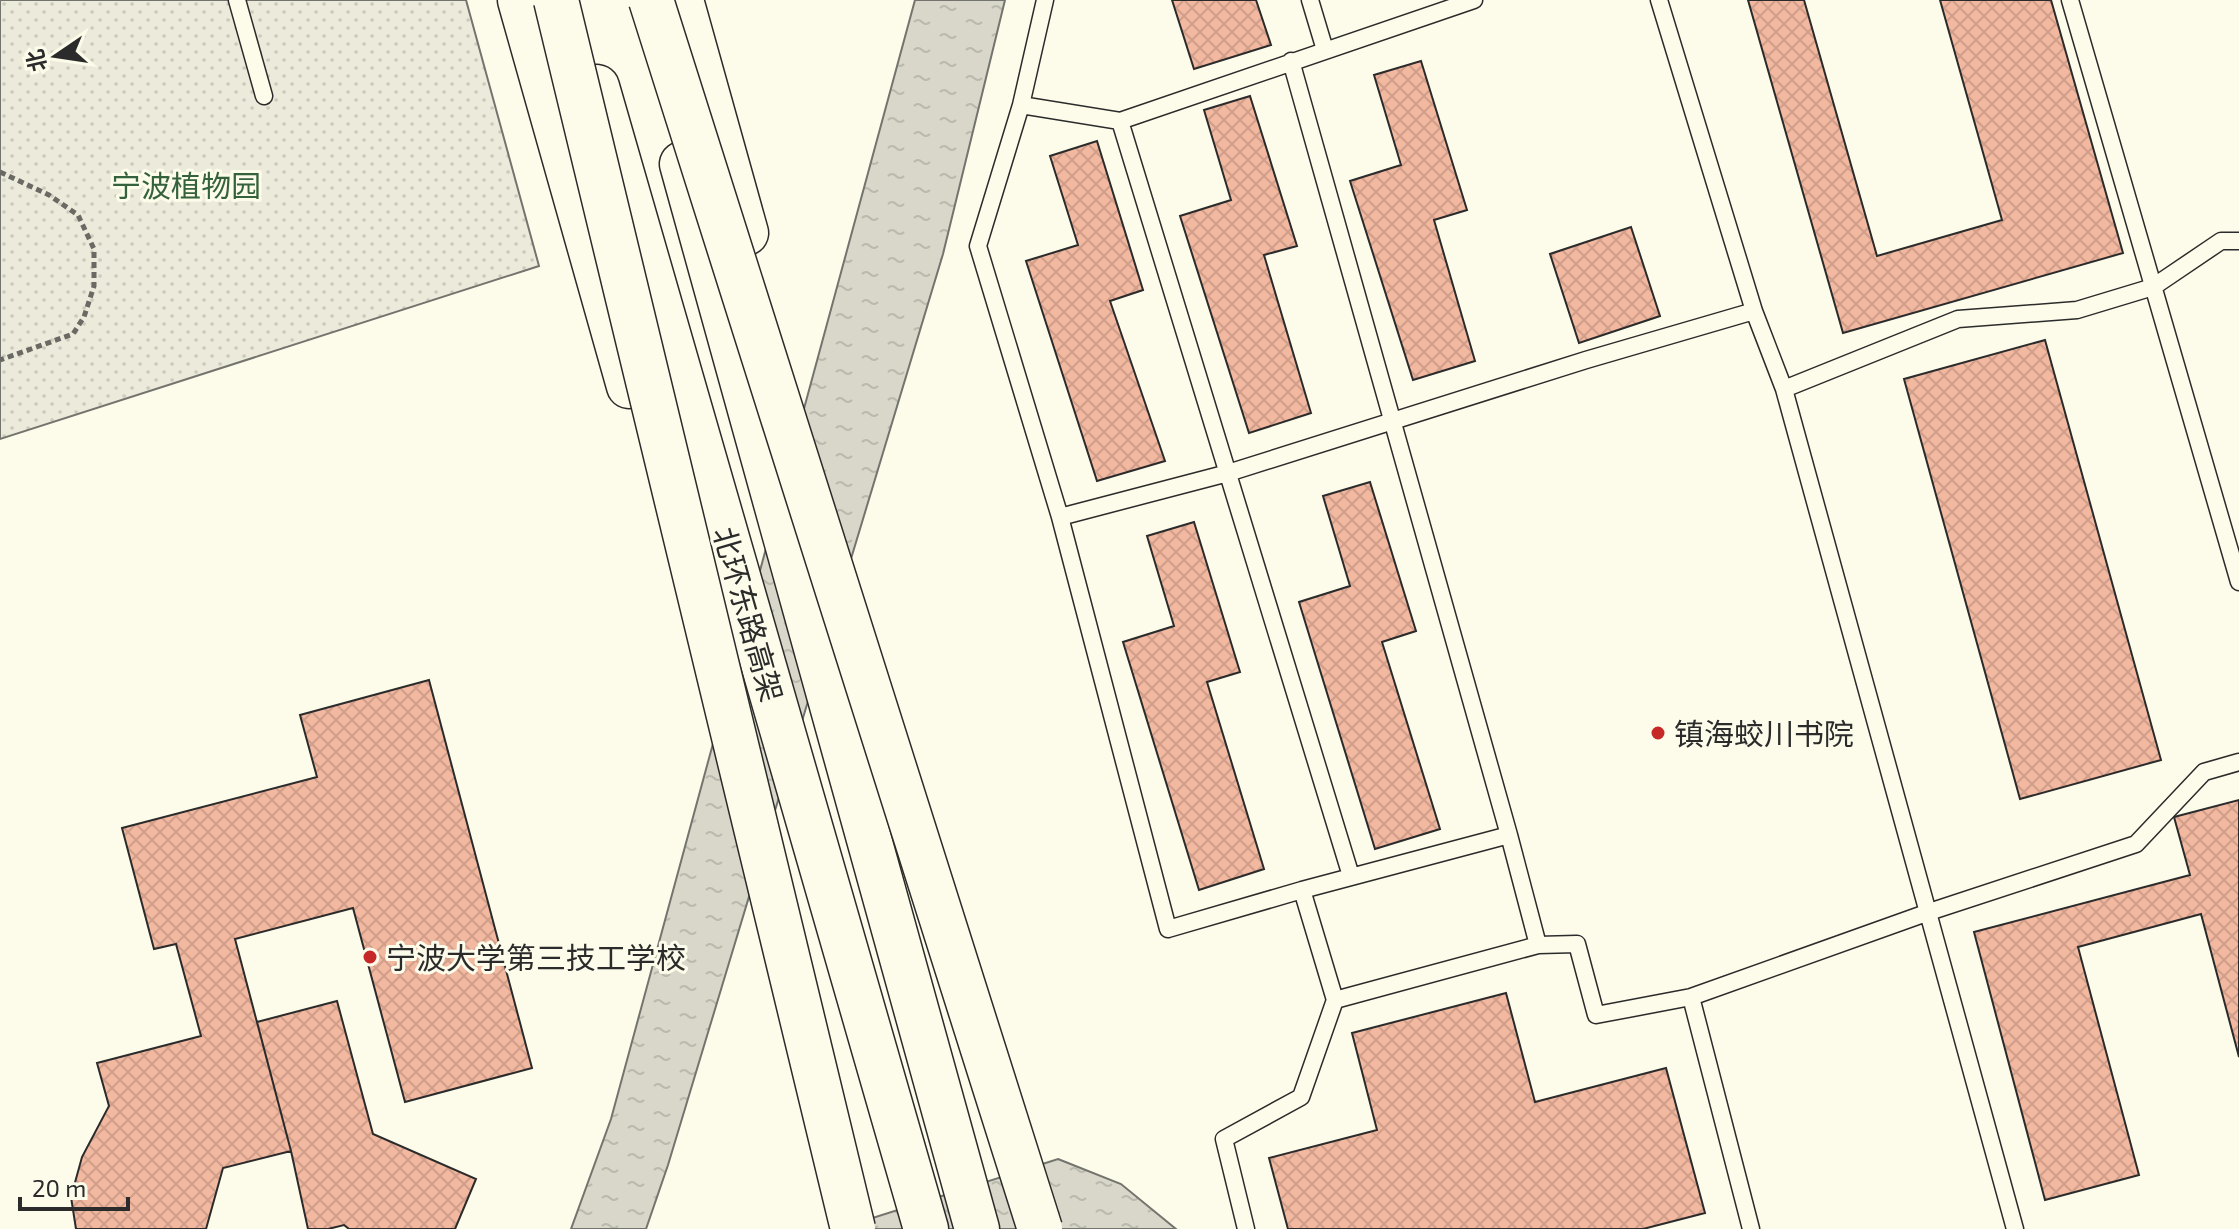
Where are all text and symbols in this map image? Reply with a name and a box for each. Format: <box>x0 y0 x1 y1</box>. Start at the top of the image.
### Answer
north arrow <box>16 16 96 96</box>
text: 北 <box>20 47 51 74</box>
park label: 宁波植物园 <box>111 167 261 203</box>
street label: 北环东路高架 <box>707 523 791 705</box>
place label: 镇海蛟川书院 <box>1674 715 1854 751</box>
marker: 镇海蛟川书院 <box>1649 724 1667 742</box>
place label: 宁波大学第三技工学校 <box>386 939 686 975</box>
marker: 宁波大学第三技工学校 <box>361 948 379 966</box>
scale bar <box>20 1161 128 1211</box>
text: 20 m <box>32 1173 86 1202</box>

